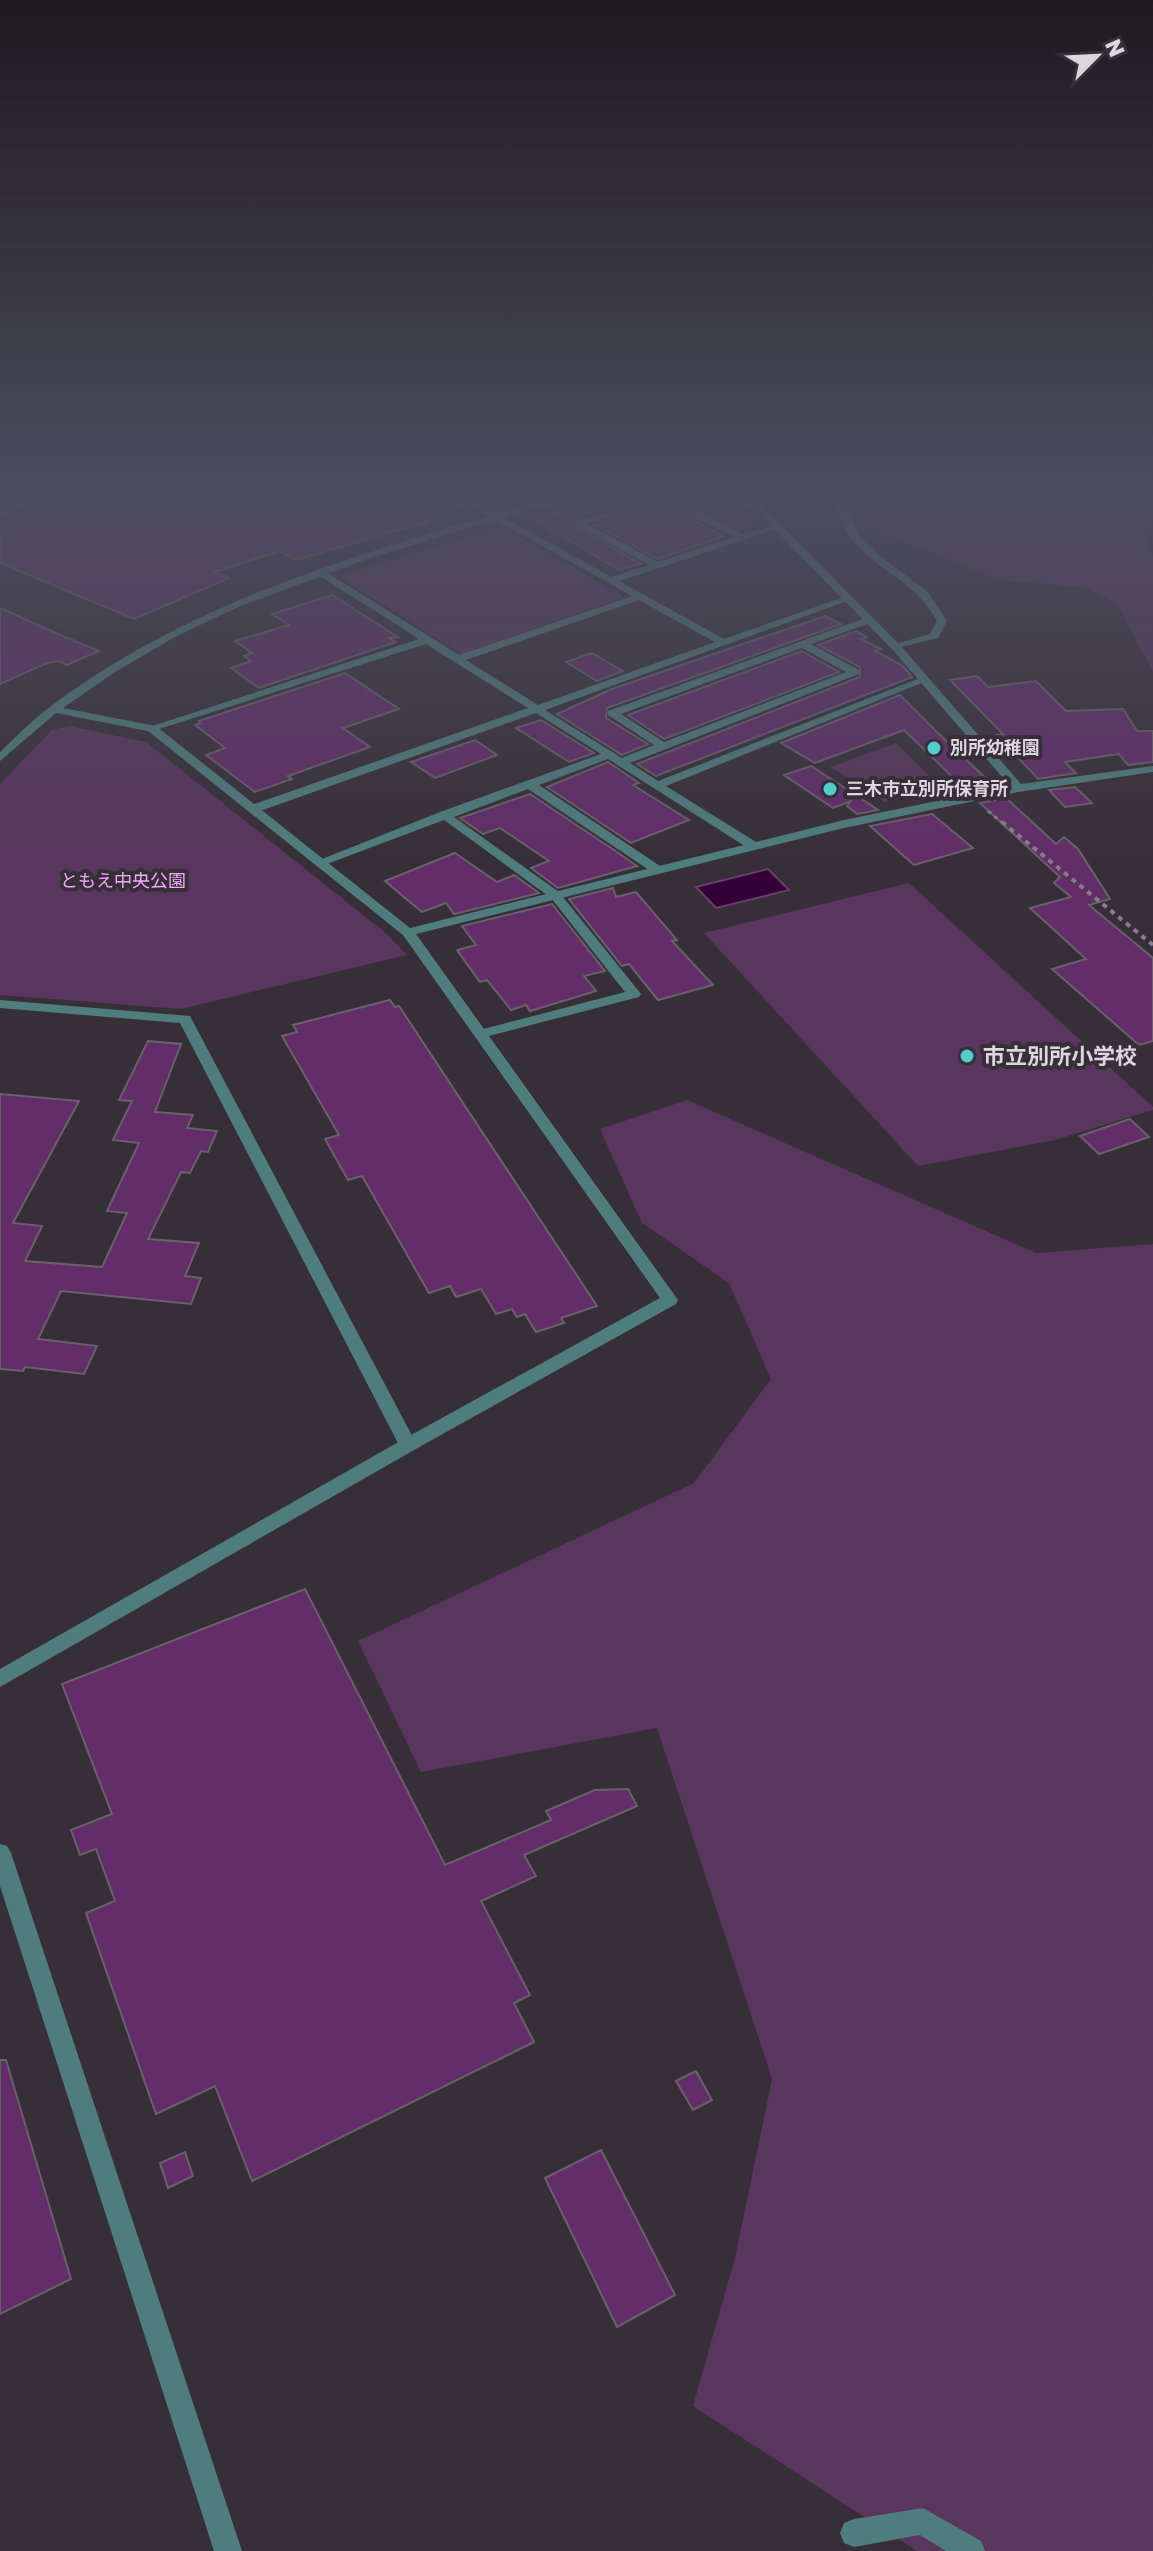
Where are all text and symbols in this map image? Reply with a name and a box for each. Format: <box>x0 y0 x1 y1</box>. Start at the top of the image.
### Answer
north arrow <box>1057 16 1137 96</box>
text: N <box>1100 35 1131 61</box>
place label: 別所幼稚園 <box>950 736 1040 758</box>
marker: 別所幼稚園 <box>925 739 943 757</box>
place label: 三木市立別所保育所 <box>846 777 1008 799</box>
marker: 三木市立別所保育所 <box>821 780 839 798</box>
park label: ともえ中央公園 <box>60 869 186 891</box>
place label: 市立別所小学校 <box>983 1042 1137 1069</box>
marker: 市立別所小学校 <box>958 1047 976 1065</box>

